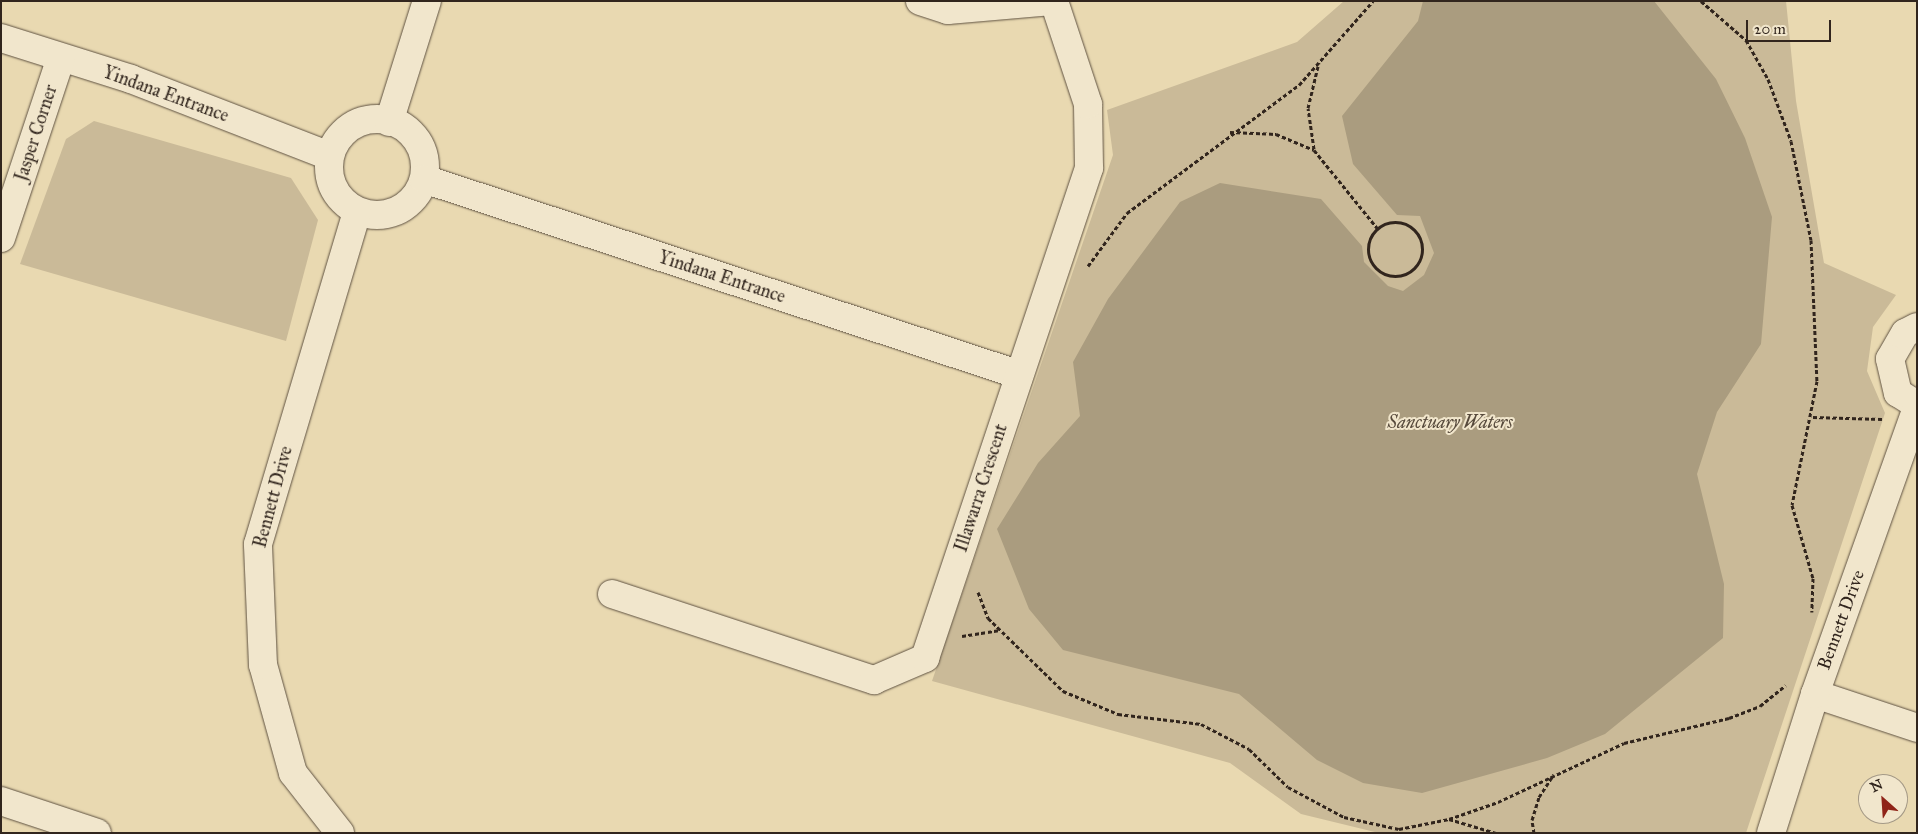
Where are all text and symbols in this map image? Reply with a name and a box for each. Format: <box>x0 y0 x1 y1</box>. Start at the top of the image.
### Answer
scale bar <box>1748 10 1833 42</box>
text: 20 m <box>1754 20 1786 38</box>
street label: Yindana Entrance <box>100 61 232 127</box>
street label: Jasper Corner <box>10 82 62 184</box>
street label: Yindana Entrance <box>656 246 788 308</box>
park label: Sanctuary Waters <box>1387 411 1513 433</box>
street label: Illawarra Crescent <box>950 421 1012 555</box>
street label: Bennett Drive <box>249 444 297 550</box>
street label: Bennett Drive <box>1813 567 1869 673</box>
north arrow <box>1858 774 1908 824</box>
text: N <box>1868 776 1886 796</box>

